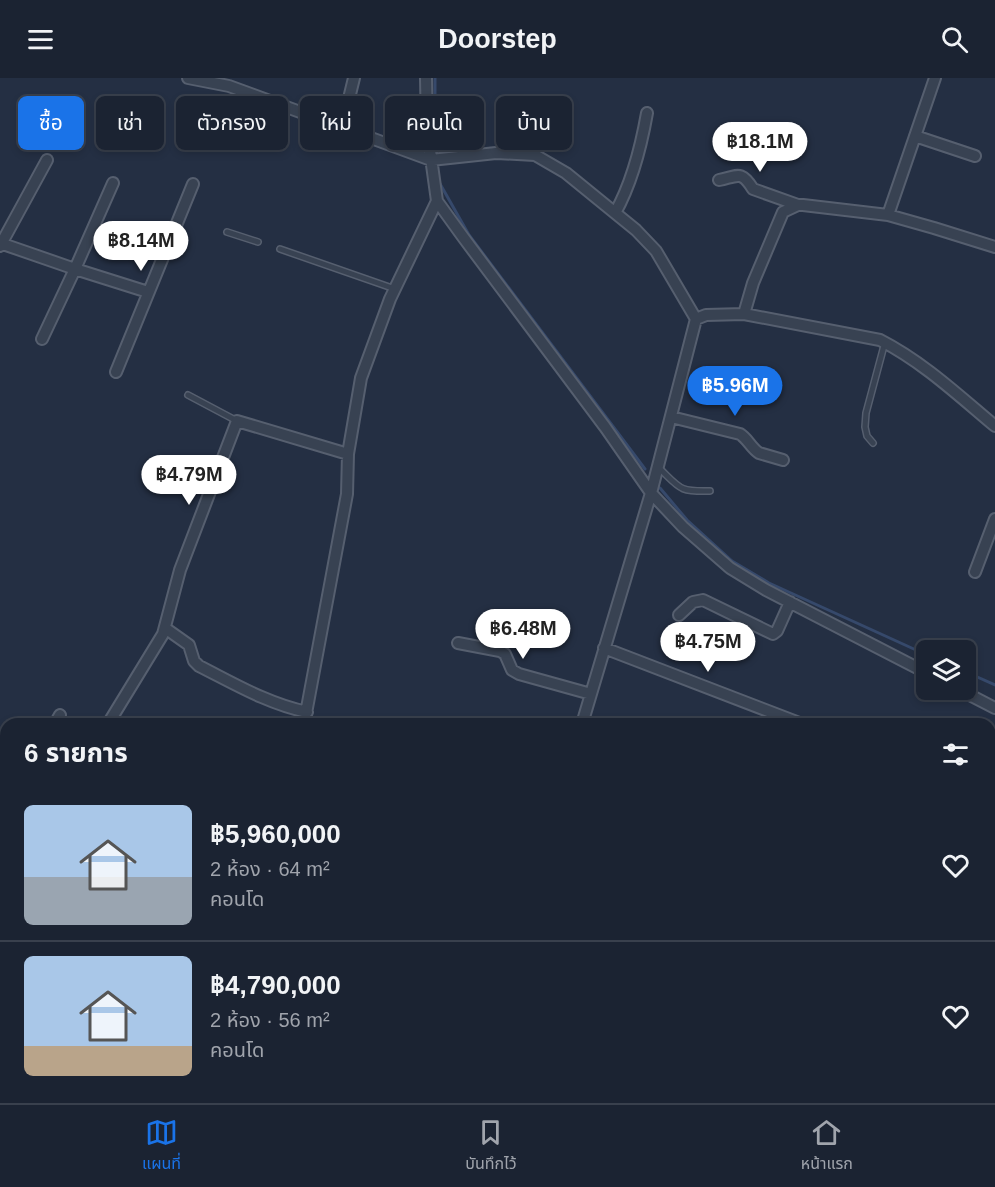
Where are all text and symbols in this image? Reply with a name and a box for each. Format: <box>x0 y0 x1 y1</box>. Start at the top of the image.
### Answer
icon: menu <box>24 23 57 56</box>
icon: search <box>938 23 971 56</box>
text: Doorstep <box>438 24 557 54</box>
chip: ซื้อ <box>18 96 84 150</box>
chip: เช่า <box>96 96 164 150</box>
chip: ตัวกรอง <box>176 96 288 150</box>
chip: ใหม่ <box>300 96 373 150</box>
chip: คอนโด <box>385 96 484 150</box>
chip: บ้าน <box>496 96 572 150</box>
pin: ฿18.1M <box>711 122 809 173</box>
text: ฿18.1M <box>726 130 794 152</box>
pin: ฿8.14M <box>92 221 190 272</box>
text: ฿8.14M <box>107 229 175 251</box>
pin: ฿5.96M <box>686 366 784 417</box>
text: ฿5.96M <box>701 374 769 396</box>
pin: ฿4.79M <box>140 455 238 506</box>
text: ฿4.79M <box>155 463 223 485</box>
pin: ฿6.48M <box>474 609 572 660</box>
text: ฿6.48M <box>489 617 557 639</box>
pin: ฿4.75M <box>659 622 757 673</box>
text: ฿4.75M <box>674 630 742 652</box>
map controls <box>916 640 976 700</box>
button: layers <box>916 640 976 700</box>
text: 6 รายการ <box>24 738 128 768</box>
icon: filters <box>939 738 972 771</box>
text: ฿5,960,000 <box>210 819 341 849</box>
icon: home <box>72 829 144 901</box>
icon: heart <box>939 849 972 882</box>
text: 2 ห้อง · 64 m² <box>210 858 330 880</box>
text: คอนโด <box>210 888 264 910</box>
text: ฿4,790,000 <box>210 970 341 1000</box>
icon: home <box>72 980 144 1052</box>
icon: heart <box>939 1000 972 1033</box>
text: 2 ห้อง · 56 m² <box>210 1009 330 1031</box>
text: คอนโด <box>210 1039 264 1061</box>
tab: แผนที่ <box>142 1116 181 1176</box>
tab: บันทึกไว้ <box>465 1116 517 1176</box>
tab: หน้าแรก <box>801 1116 853 1176</box>

